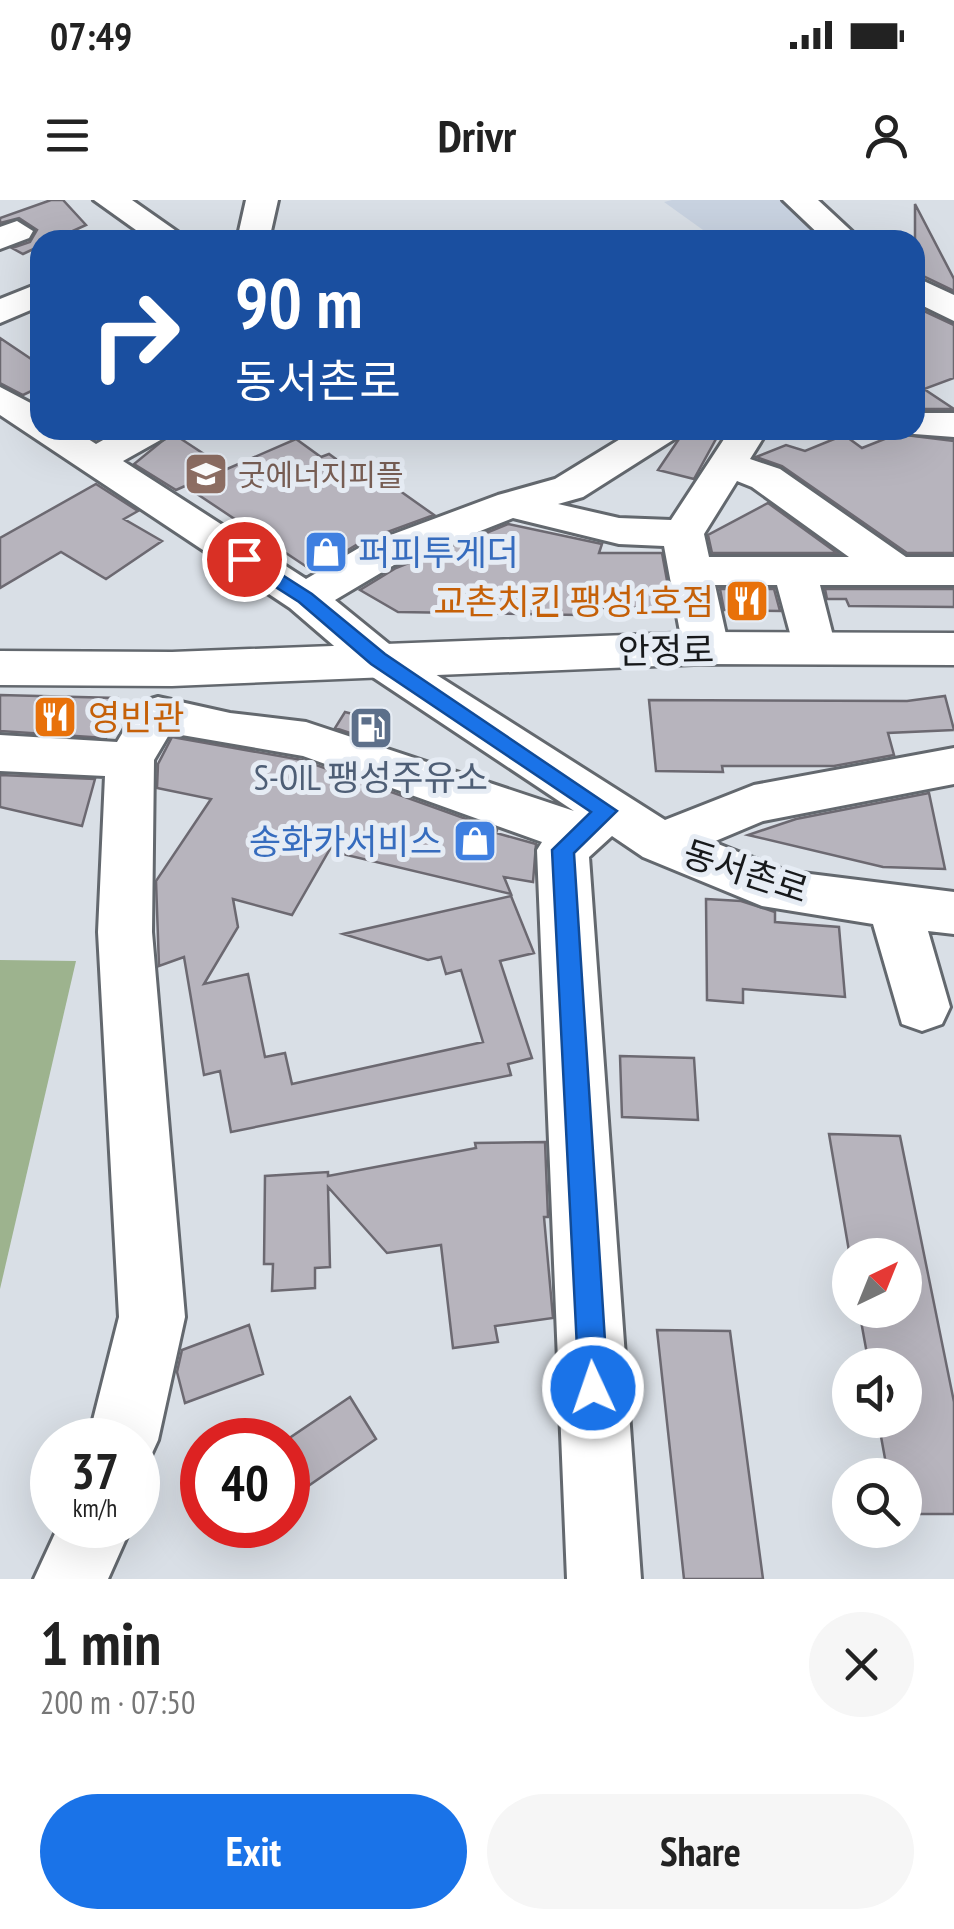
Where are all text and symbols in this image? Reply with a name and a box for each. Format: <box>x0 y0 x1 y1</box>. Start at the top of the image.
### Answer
text: 07:49 <box>50 11 132 60</box>
text: Drivr <box>438 106 516 164</box>
icon: menu <box>40 108 95 163</box>
icon: person <box>859 108 914 163</box>
text: 90 m <box>235 257 363 347</box>
icon: right <box>70 270 200 400</box>
text: 동서촌로 <box>235 351 401 409</box>
school or university icon: 굿에너지피플 <box>183 451 229 497</box>
place label: 굿에너지피플 <box>238 455 404 494</box>
pin <box>202 517 287 602</box>
shop icon: 퍼피투게더 <box>303 529 349 575</box>
place label: 퍼피투게더 <box>358 529 519 575</box>
icon: arrive <box>217 532 272 587</box>
place label: 교촌치킨 팽성1호점 <box>433 578 714 624</box>
restaurant icon: 교촌치킨 팽성1호점 <box>724 578 770 624</box>
street label: 안정로 <box>617 626 715 674</box>
restaurant icon: 영빈관 <box>32 694 78 740</box>
place label: 영빈관 <box>88 694 185 740</box>
fuel station icon: S-OIL 팽성주유소 <box>348 705 394 751</box>
place label: S-OIL 팽성주유소 <box>254 754 488 800</box>
place label: 송화카서비스 <box>249 818 442 864</box>
shop icon: 송화카서비스 <box>452 818 498 864</box>
street label: 동서촌로 <box>678 829 814 913</box>
north arrow <box>832 1238 922 1328</box>
map controls <box>832 1238 922 1548</box>
position arrow <box>541 1336 645 1440</box>
button: sound <box>832 1348 922 1438</box>
speed limit sign: 40 <box>180 1418 310 1548</box>
text: 37 <box>71 1438 119 1503</box>
button: search <box>832 1458 922 1548</box>
text: km/h <box>73 1492 117 1524</box>
text: 1 min <box>40 1604 161 1682</box>
button: close <box>809 1612 914 1717</box>
text: 200 m · 07:50 <box>40 1681 195 1723</box>
button: Exit <box>40 1794 467 1909</box>
button: Share <box>487 1794 914 1909</box>

